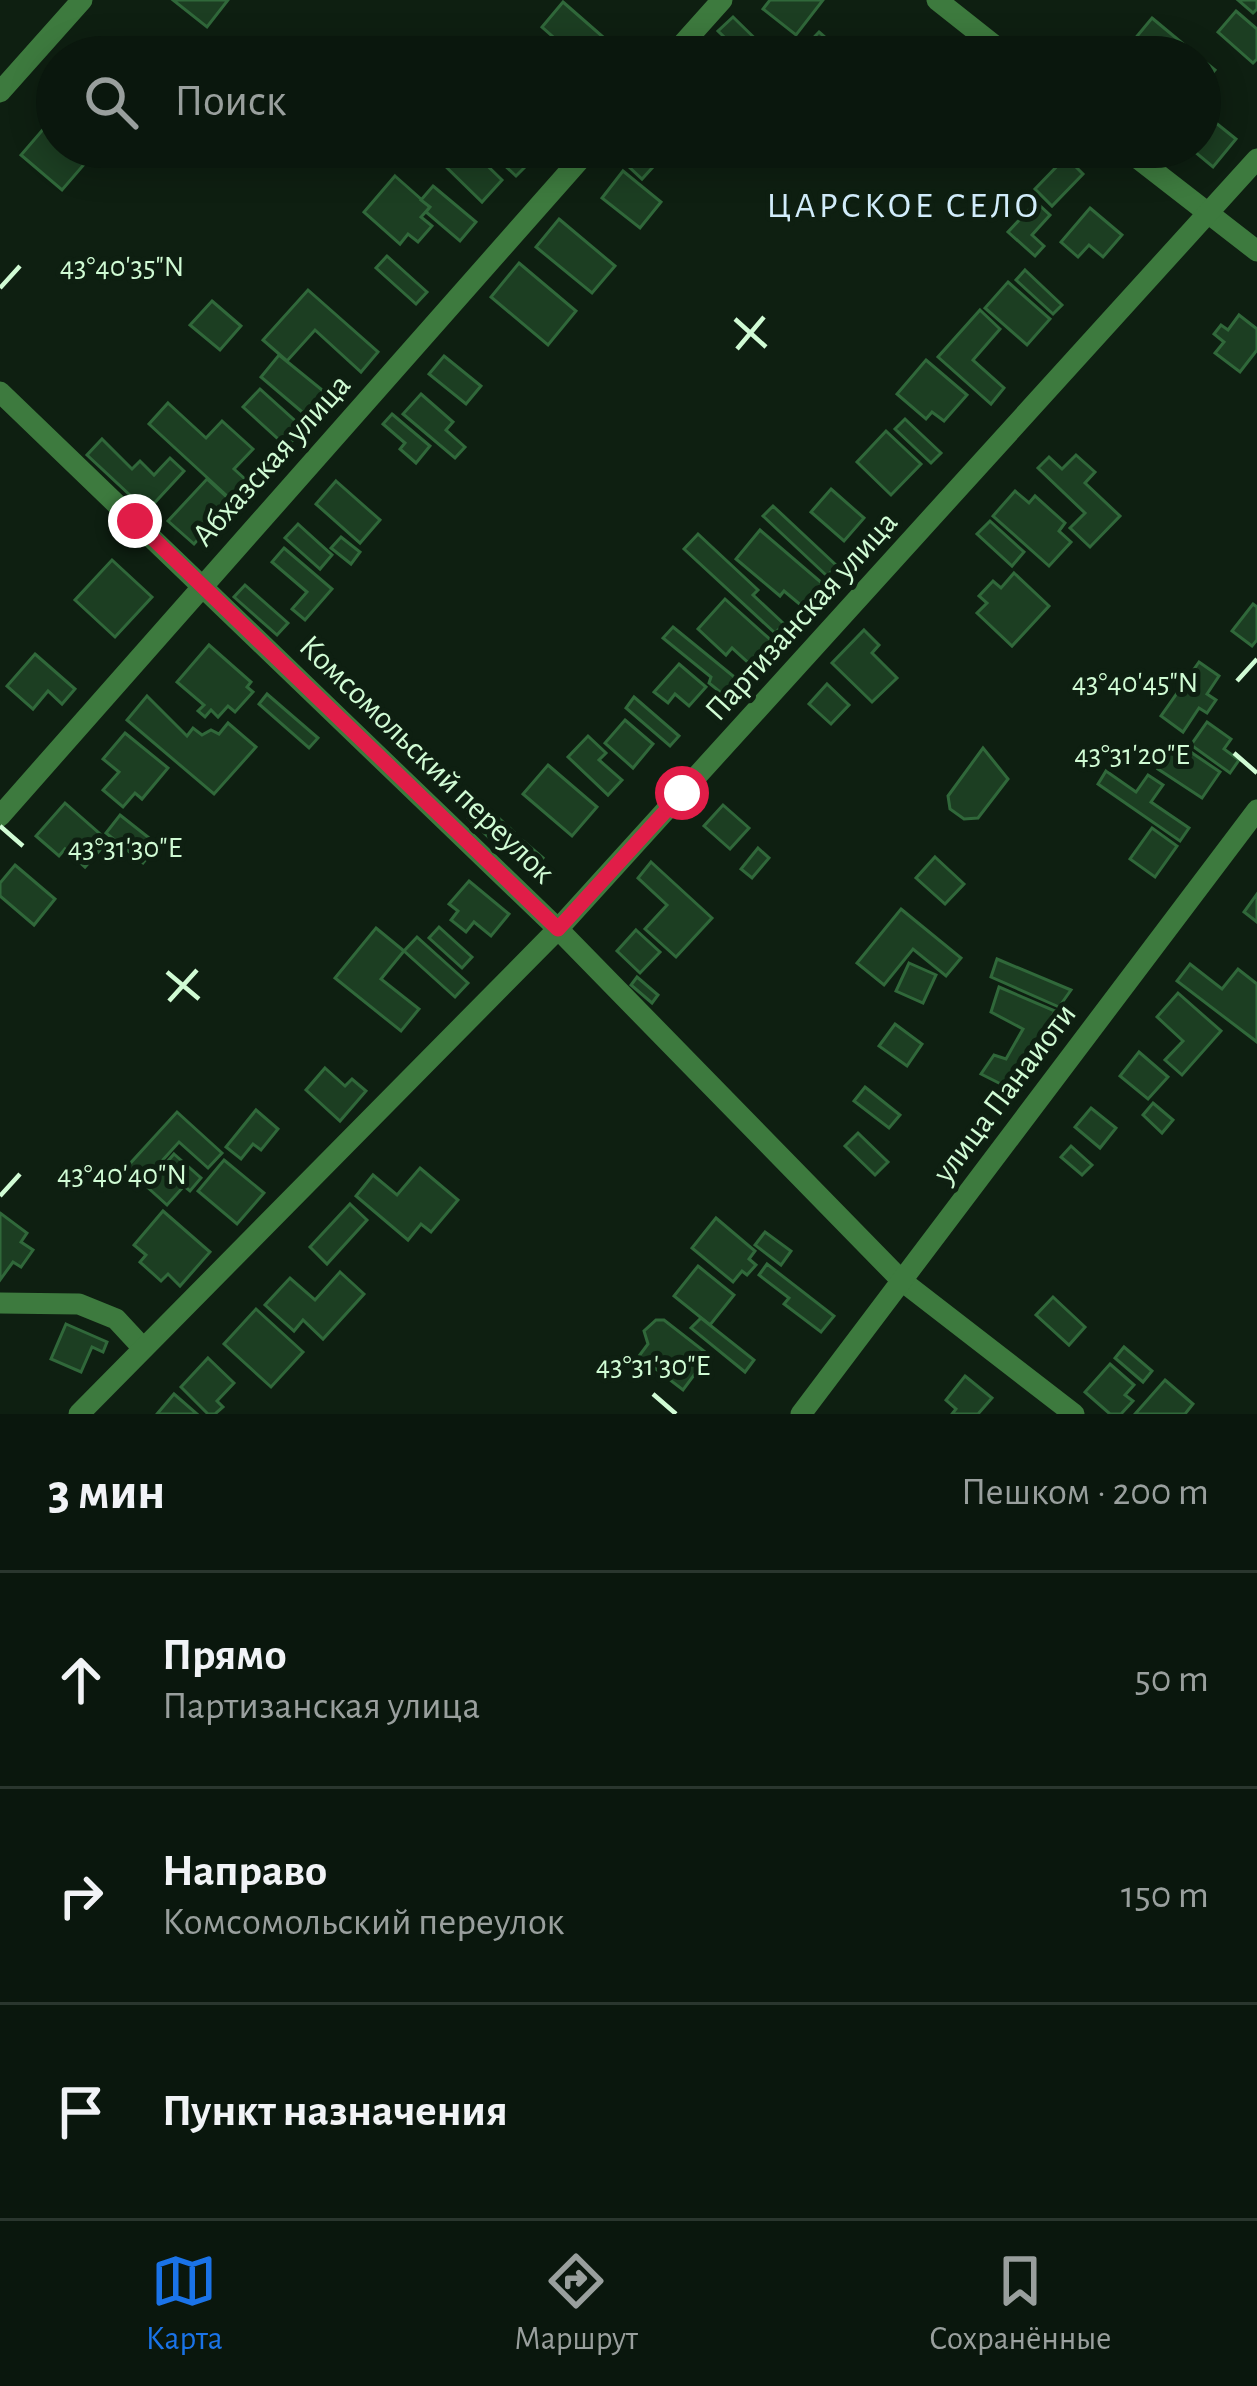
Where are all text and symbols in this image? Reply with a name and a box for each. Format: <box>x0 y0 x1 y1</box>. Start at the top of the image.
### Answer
search box <box>36 36 1221 168</box>
icon: search <box>78 69 144 135</box>
text: Поиск <box>174 79 286 124</box>
district label: ЦАРСКОЕ СЕЛО <box>766 188 1042 224</box>
text: 43°40'35"N <box>60 252 184 282</box>
street label: Абхазская улица <box>186 368 357 553</box>
route end <box>108 494 162 548</box>
street label: Партизанская улица <box>700 506 904 728</box>
street label: Комсомольский переулок <box>292 630 560 890</box>
text: 43°40'45"N <box>1072 668 1198 698</box>
text: 43°31'20"E <box>1074 740 1190 770</box>
route start <box>655 766 709 820</box>
text: 43°31'30"E <box>68 833 182 863</box>
street label: улица Панаиоти <box>927 998 1083 1190</box>
text: 43°40'40"N <box>57 1160 187 1190</box>
text: 43°31'30"E <box>596 1351 710 1381</box>
text: 3 мин <box>48 1467 165 1518</box>
text: Пешком · 200 m <box>961 1473 1209 1512</box>
text: Прямо <box>162 1633 287 1678</box>
icon: ahead <box>48 1647 114 1713</box>
text: 50 m <box>1134 1660 1209 1699</box>
text: Партизанская улица <box>162 1687 480 1726</box>
text: Направо <box>162 1849 327 1894</box>
icon: right <box>48 1863 114 1929</box>
text: 150 m <box>1121 1876 1209 1915</box>
text: Комсомольский переулок <box>162 1903 564 1942</box>
icon: arrive <box>48 2079 114 2145</box>
text: Пункт назначения <box>162 2089 508 2134</box>
tab: Карта <box>146 2248 223 2360</box>
tab: Маршрут <box>514 2248 638 2360</box>
tab: Сохранённые <box>929 2248 1111 2360</box>

